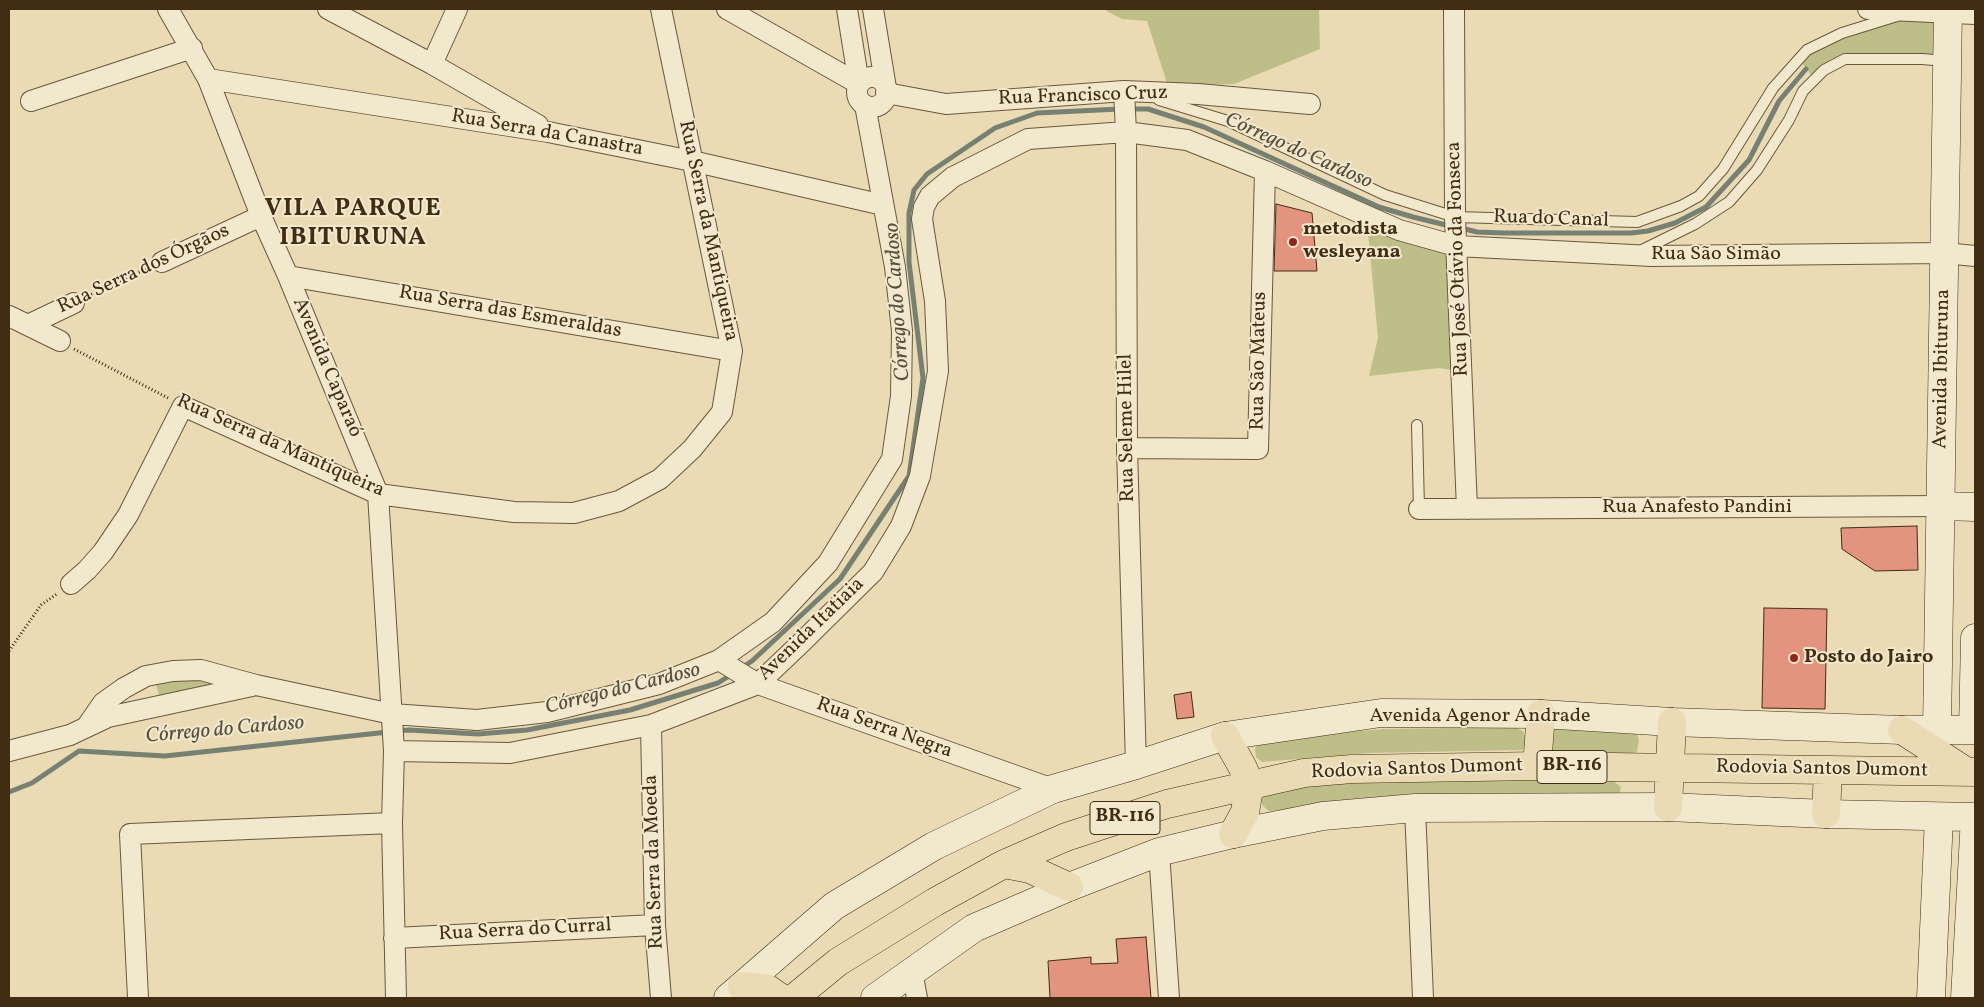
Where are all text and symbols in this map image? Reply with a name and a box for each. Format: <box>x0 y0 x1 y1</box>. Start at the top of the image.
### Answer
street label: Rua Francisco Cruz <box>998 82 1168 112</box>
street label: Rua Serra da Canastra <box>449 105 645 163</box>
water label: Córrego do Cardoso <box>1220 108 1376 196</box>
street label: Rua Serra da Mantiqueira <box>672 118 742 344</box>
street label: Rua José Otávio da Fonseca <box>1443 141 1475 377</box>
district label: VILA PARQUE IBITURUNA <box>263 195 443 254</box>
street label: Rua do Canal <box>1493 206 1609 234</box>
place label: metodista wesleyana <box>1303 218 1401 265</box>
street label: Rua Serra dos Órgãos <box>54 220 234 320</box>
water label: Córrego do Cardoso <box>881 222 917 382</box>
marker: metodista wesleyana <box>1287 236 1299 248</box>
street label: Rua São Simão <box>1651 243 1781 267</box>
street label: Rua Serra das Esmeraldas <box>397 282 623 344</box>
street label: Avenida Ibituruna <box>1930 289 1956 449</box>
street label: Rua São Mateus <box>1247 291 1273 431</box>
street label: Avenida Caparaó <box>286 295 366 441</box>
street label: Rua Seleme Hilel <box>1115 354 1141 502</box>
street label: Rua Serra da Mantiqueira <box>172 390 388 504</box>
street label: Rua Anafesto Pandini <box>1602 496 1792 520</box>
street label: Avenida Itatiaia <box>754 573 870 687</box>
place label: Posto do Jairo <box>1804 646 1933 670</box>
marker: Posto do Jairo <box>1788 652 1800 664</box>
water label: Córrego do Cardoso <box>543 659 703 721</box>
street label: Rua Serra Negra <box>813 693 955 765</box>
street label: Avenida Agenor Andrade <box>1369 705 1591 729</box>
water label: Córrego do Cardoso <box>145 712 305 750</box>
road number: BR-116 <box>1537 750 1607 784</box>
street label: Rodovia Santos Dumont <box>1310 754 1524 786</box>
street label: Rodovia Santos Dumont <box>1716 756 1928 784</box>
street label: Rua Serra da Moeda <box>640 774 670 950</box>
road number: BR-116 <box>1090 801 1160 834</box>
street label: Rua Serra do Curral <box>438 914 612 948</box>

